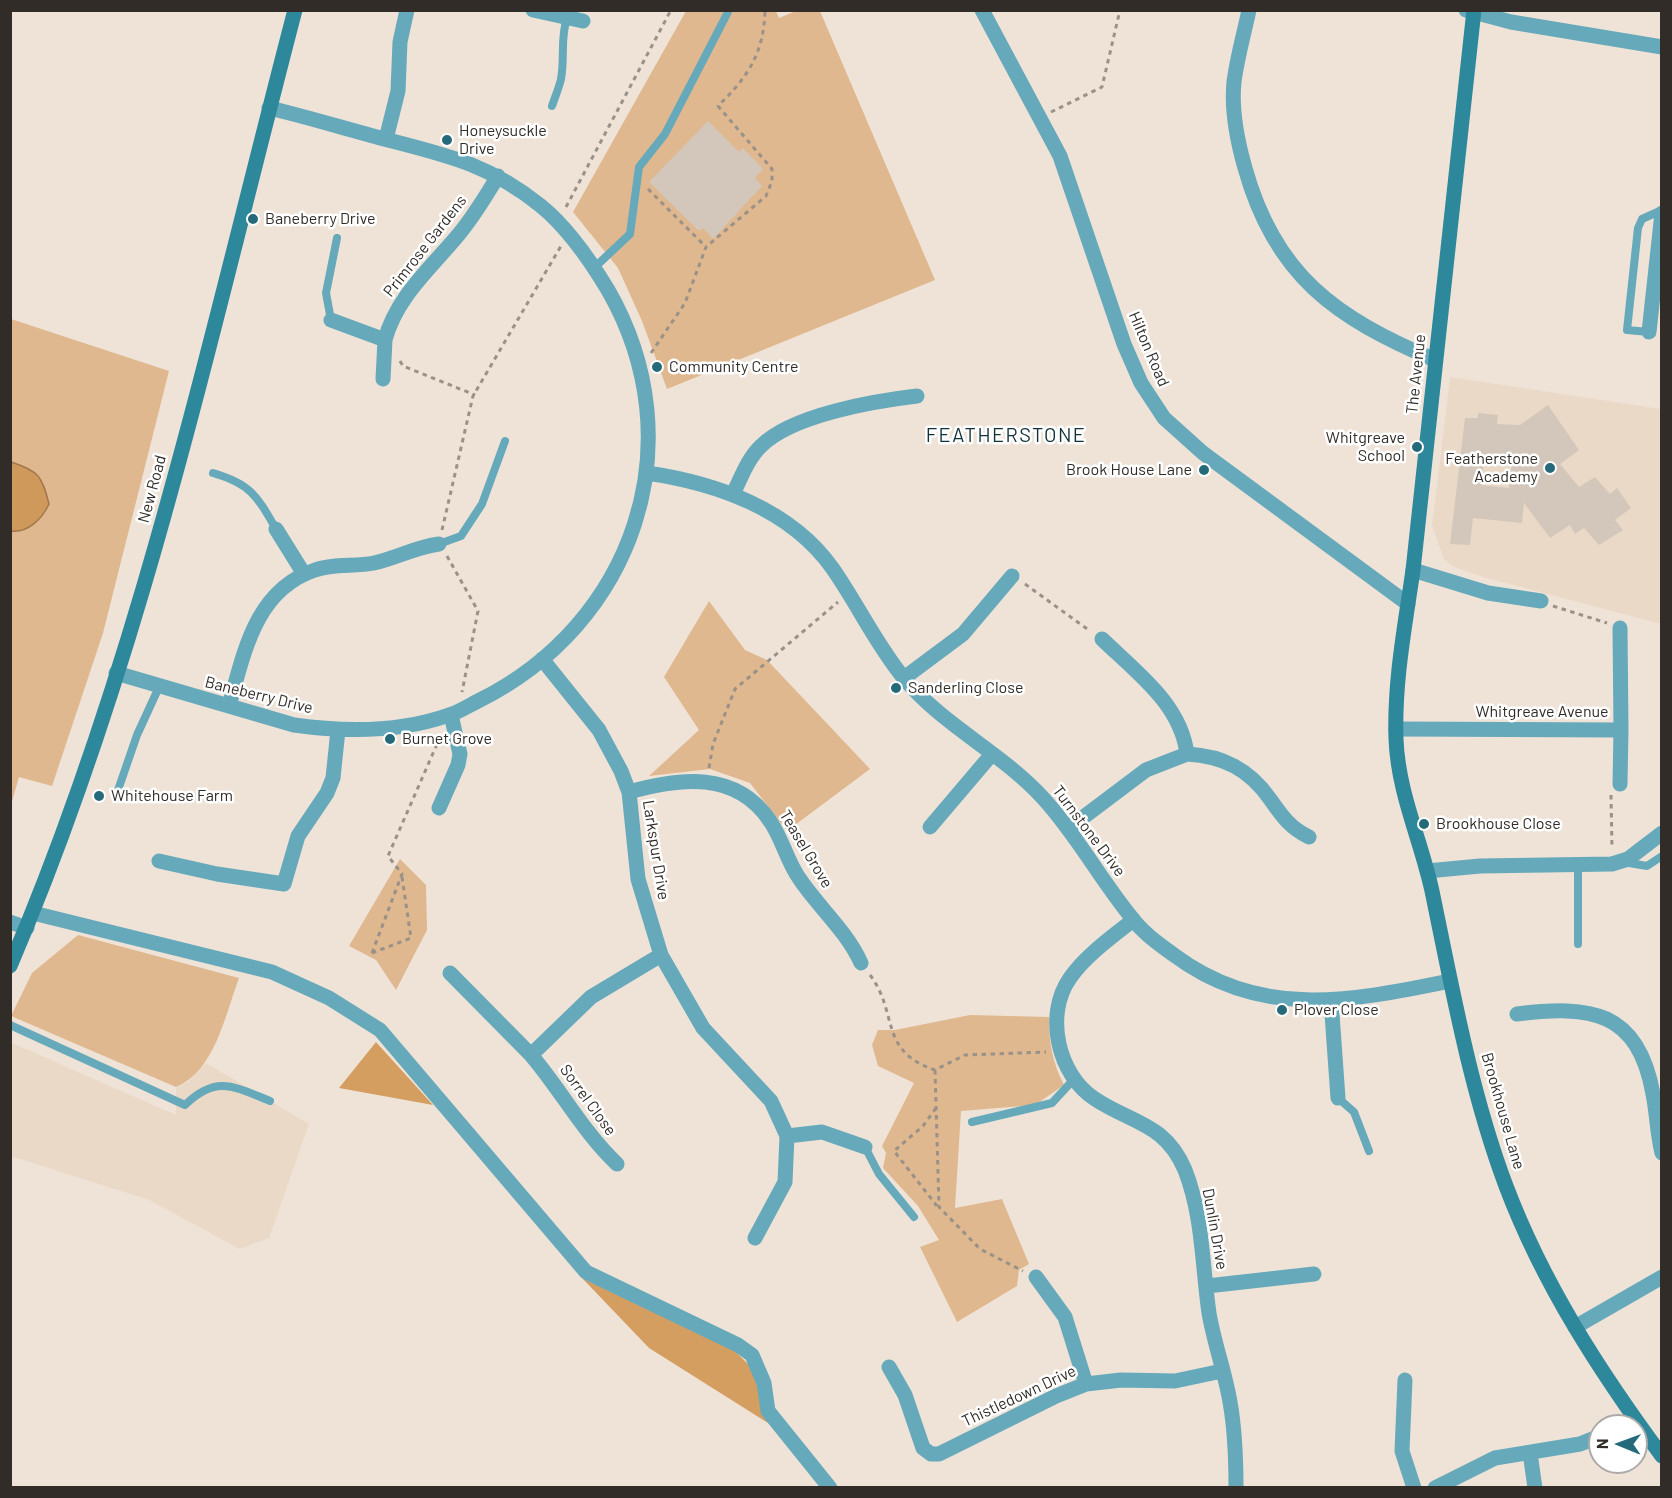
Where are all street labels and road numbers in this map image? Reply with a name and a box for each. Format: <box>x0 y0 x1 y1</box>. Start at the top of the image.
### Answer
street label: Primrose Gardens <box>379 191 471 301</box>
street label: Hilton Road <box>1125 309 1173 389</box>
street label: The Avenue <box>1402 333 1430 415</box>
street label: New Road <box>134 453 170 525</box>
street label: Baneberry Drive <box>203 672 315 718</box>
street label: Whitgreave Avenue <box>1475 702 1609 722</box>
street label: Turnstone Drive <box>1048 782 1130 880</box>
street label: Larkspur Drive <box>639 799 673 901</box>
street label: Teasel Grove <box>775 807 837 891</box>
street label: Brookhouse Lane <box>1477 1050 1529 1172</box>
street label: Sorrel Close <box>556 1061 620 1139</box>
street label: Dunlin Drive <box>1198 1187 1232 1271</box>
street label: Thistledown Drive <box>959 1361 1079 1431</box>

